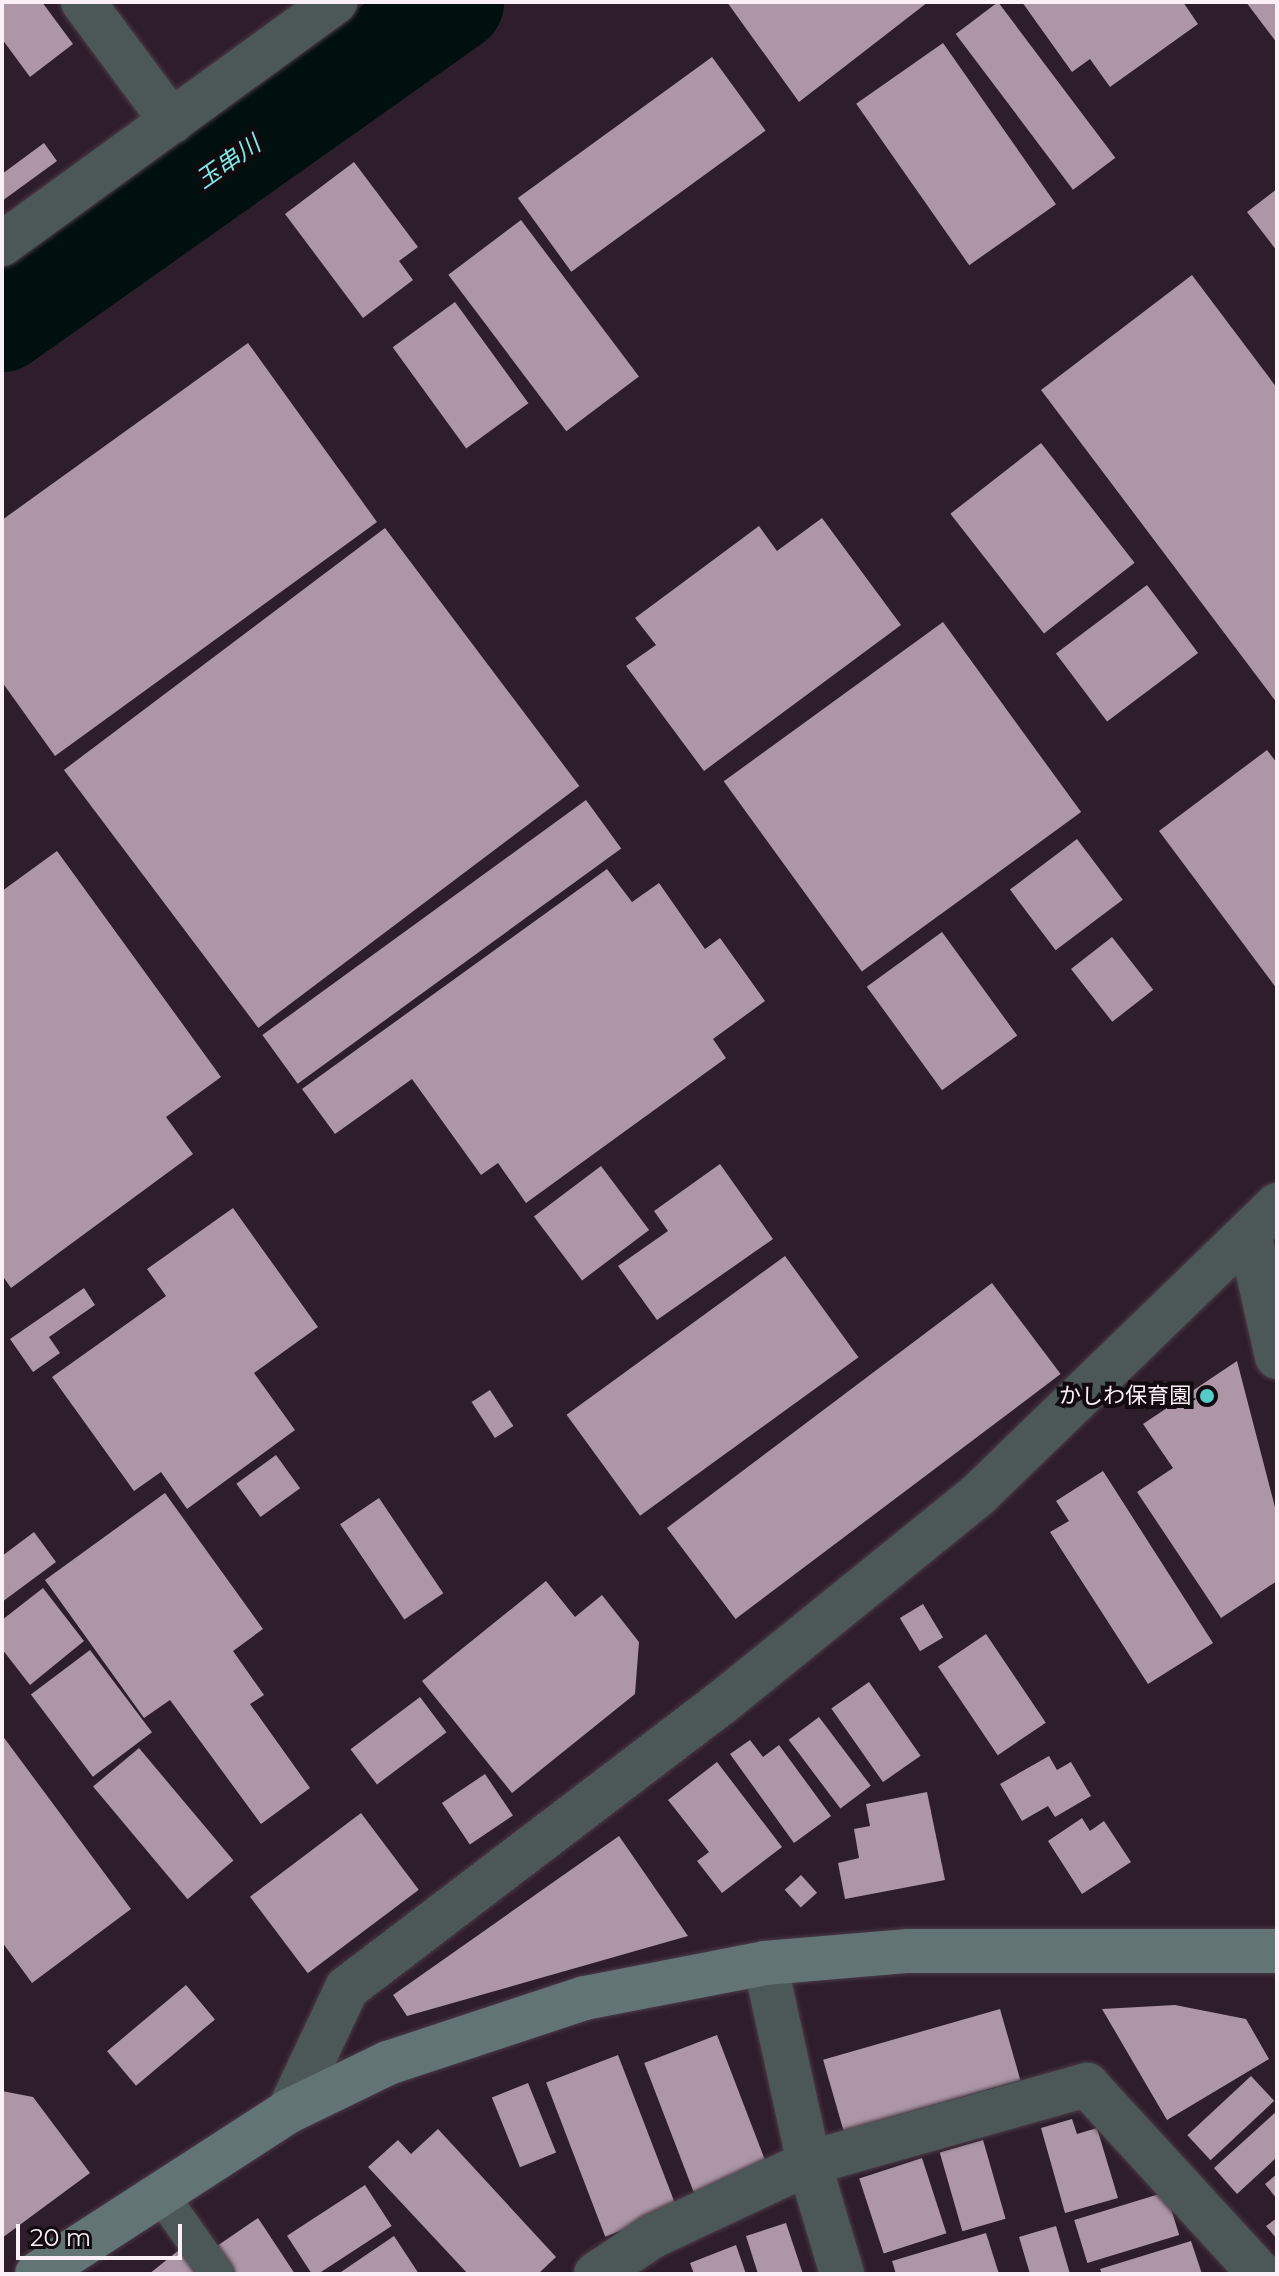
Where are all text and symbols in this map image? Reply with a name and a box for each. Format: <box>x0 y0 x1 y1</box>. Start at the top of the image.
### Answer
water label: 玉串川 <box>190 130 266 194</box>
place label: かしわ保育園 <box>1059 1383 1191 1409</box>
marker: かしわ保育園 <box>1198 1387 1216 1405</box>
scale bar <box>20 2208 186 2258</box>
text: 20 m <box>30 2223 91 2252</box>

